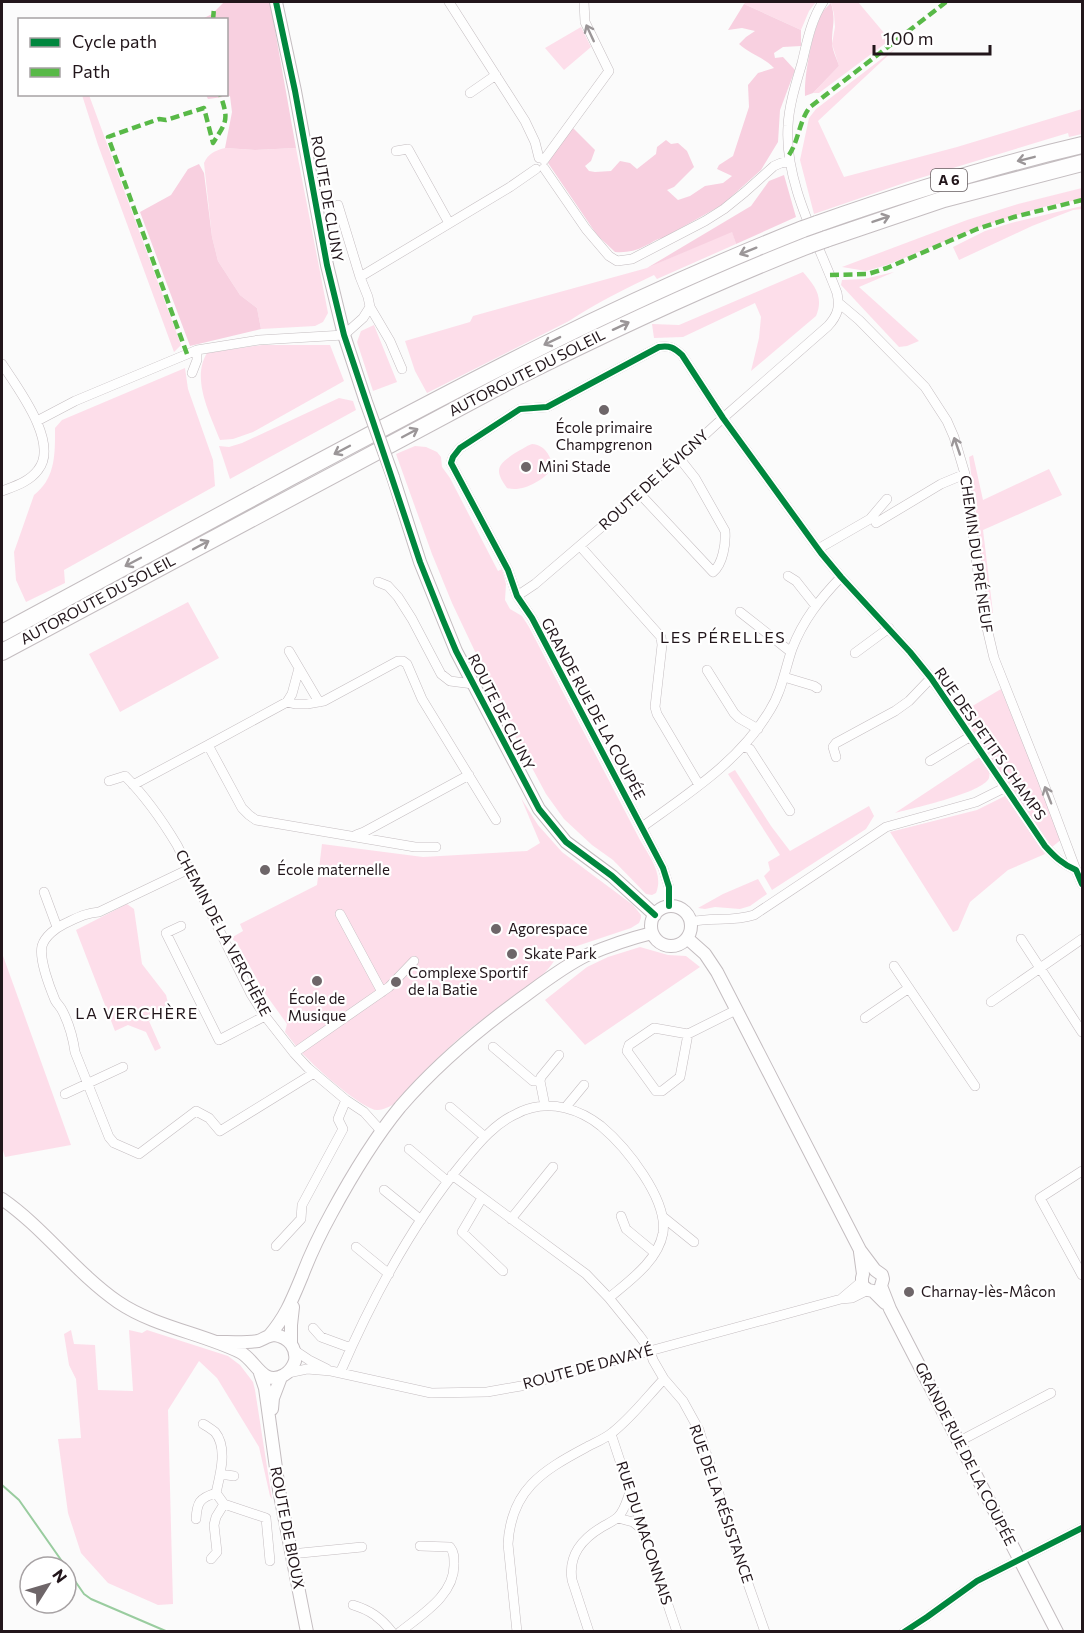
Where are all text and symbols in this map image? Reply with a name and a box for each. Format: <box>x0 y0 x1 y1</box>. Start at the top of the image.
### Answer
legend <box>18 18 228 96</box>
scale bar <box>874 18 990 56</box>
one-way arrow <box>584 25 596 43</box>
text: 100 m <box>883 27 933 49</box>
text: Cycle path <box>72 30 157 52</box>
text: Path <box>72 60 110 82</box>
street label: ROUTE DE CLUNY <box>308 134 348 264</box>
one-way arrow <box>1016 154 1035 166</box>
road number: A 6 <box>931 169 967 191</box>
one-way arrow <box>871 213 890 224</box>
one-way arrow <box>740 246 758 257</box>
one-way arrow <box>612 319 630 331</box>
street label: AUTOROUTE DU SOLEIL <box>445 325 608 419</box>
one-way arrow <box>544 335 561 347</box>
marker: École primaire Champgrenon <box>597 403 611 417</box>
place label: École primaire Champgrenon <box>555 417 653 453</box>
street label: ROUTE DE LÉVIGNY <box>594 424 712 533</box>
one-way arrow <box>401 427 418 439</box>
one-way arrow <box>951 437 962 456</box>
one-way arrow <box>334 444 351 456</box>
place label: Mini Stade <box>538 457 611 475</box>
marker: Mini Stade <box>519 460 533 474</box>
street label: CHEMIN DU PRÉ NEUF <box>957 474 998 634</box>
one-way arrow <box>192 539 209 551</box>
street label: AUTOROUTE DU SOLEIL <box>17 550 178 648</box>
one-way arrow <box>125 556 142 568</box>
street label: GRANDE RUE DE LA COUPÉE <box>538 614 650 803</box>
district label: LES PÉRELLES <box>660 627 786 646</box>
street label: ROUTE DE CLUNY <box>465 650 539 773</box>
street label: RUE DES PETITS CHAMPS <box>931 664 1050 823</box>
one-way arrow <box>1042 786 1053 805</box>
street label: CHEMIN DE LA VERCHÈRE <box>172 846 276 1019</box>
place label: École maternelle <box>277 859 390 878</box>
marker: École maternelle <box>258 863 272 877</box>
place label: Agorespace <box>508 919 588 937</box>
marker: Agorespace <box>489 922 503 936</box>
place label: Skate Park <box>524 944 597 962</box>
marker: Skate Park <box>505 947 519 961</box>
place label: Complexe Sportif de la Batie <box>408 963 528 998</box>
marker: École de Musique <box>310 974 324 988</box>
marker: Complexe Sportif de la Batie <box>389 975 403 989</box>
place label: École de Musique <box>288 988 346 1024</box>
district label: LA VERCHÈRE <box>75 1003 199 1022</box>
place label: Charnay-lès-Mâcon <box>921 1282 1056 1300</box>
marker: Charnay-lès-Mâcon <box>902 1285 916 1299</box>
street label: ROUTE DE DAVAYÉ <box>520 1339 655 1392</box>
street label: GRANDE RUE DE LA COUPÉE <box>912 1358 1021 1548</box>
street label: RUE DE LA RÉSISTANCE <box>686 1422 759 1586</box>
street label: RUE DU MACONNAIS <box>613 1459 677 1607</box>
street label: ROUTE DE BIOUX <box>267 1465 309 1591</box>
north arrow <box>18 1555 78 1615</box>
text: N <box>49 1565 72 1586</box>

